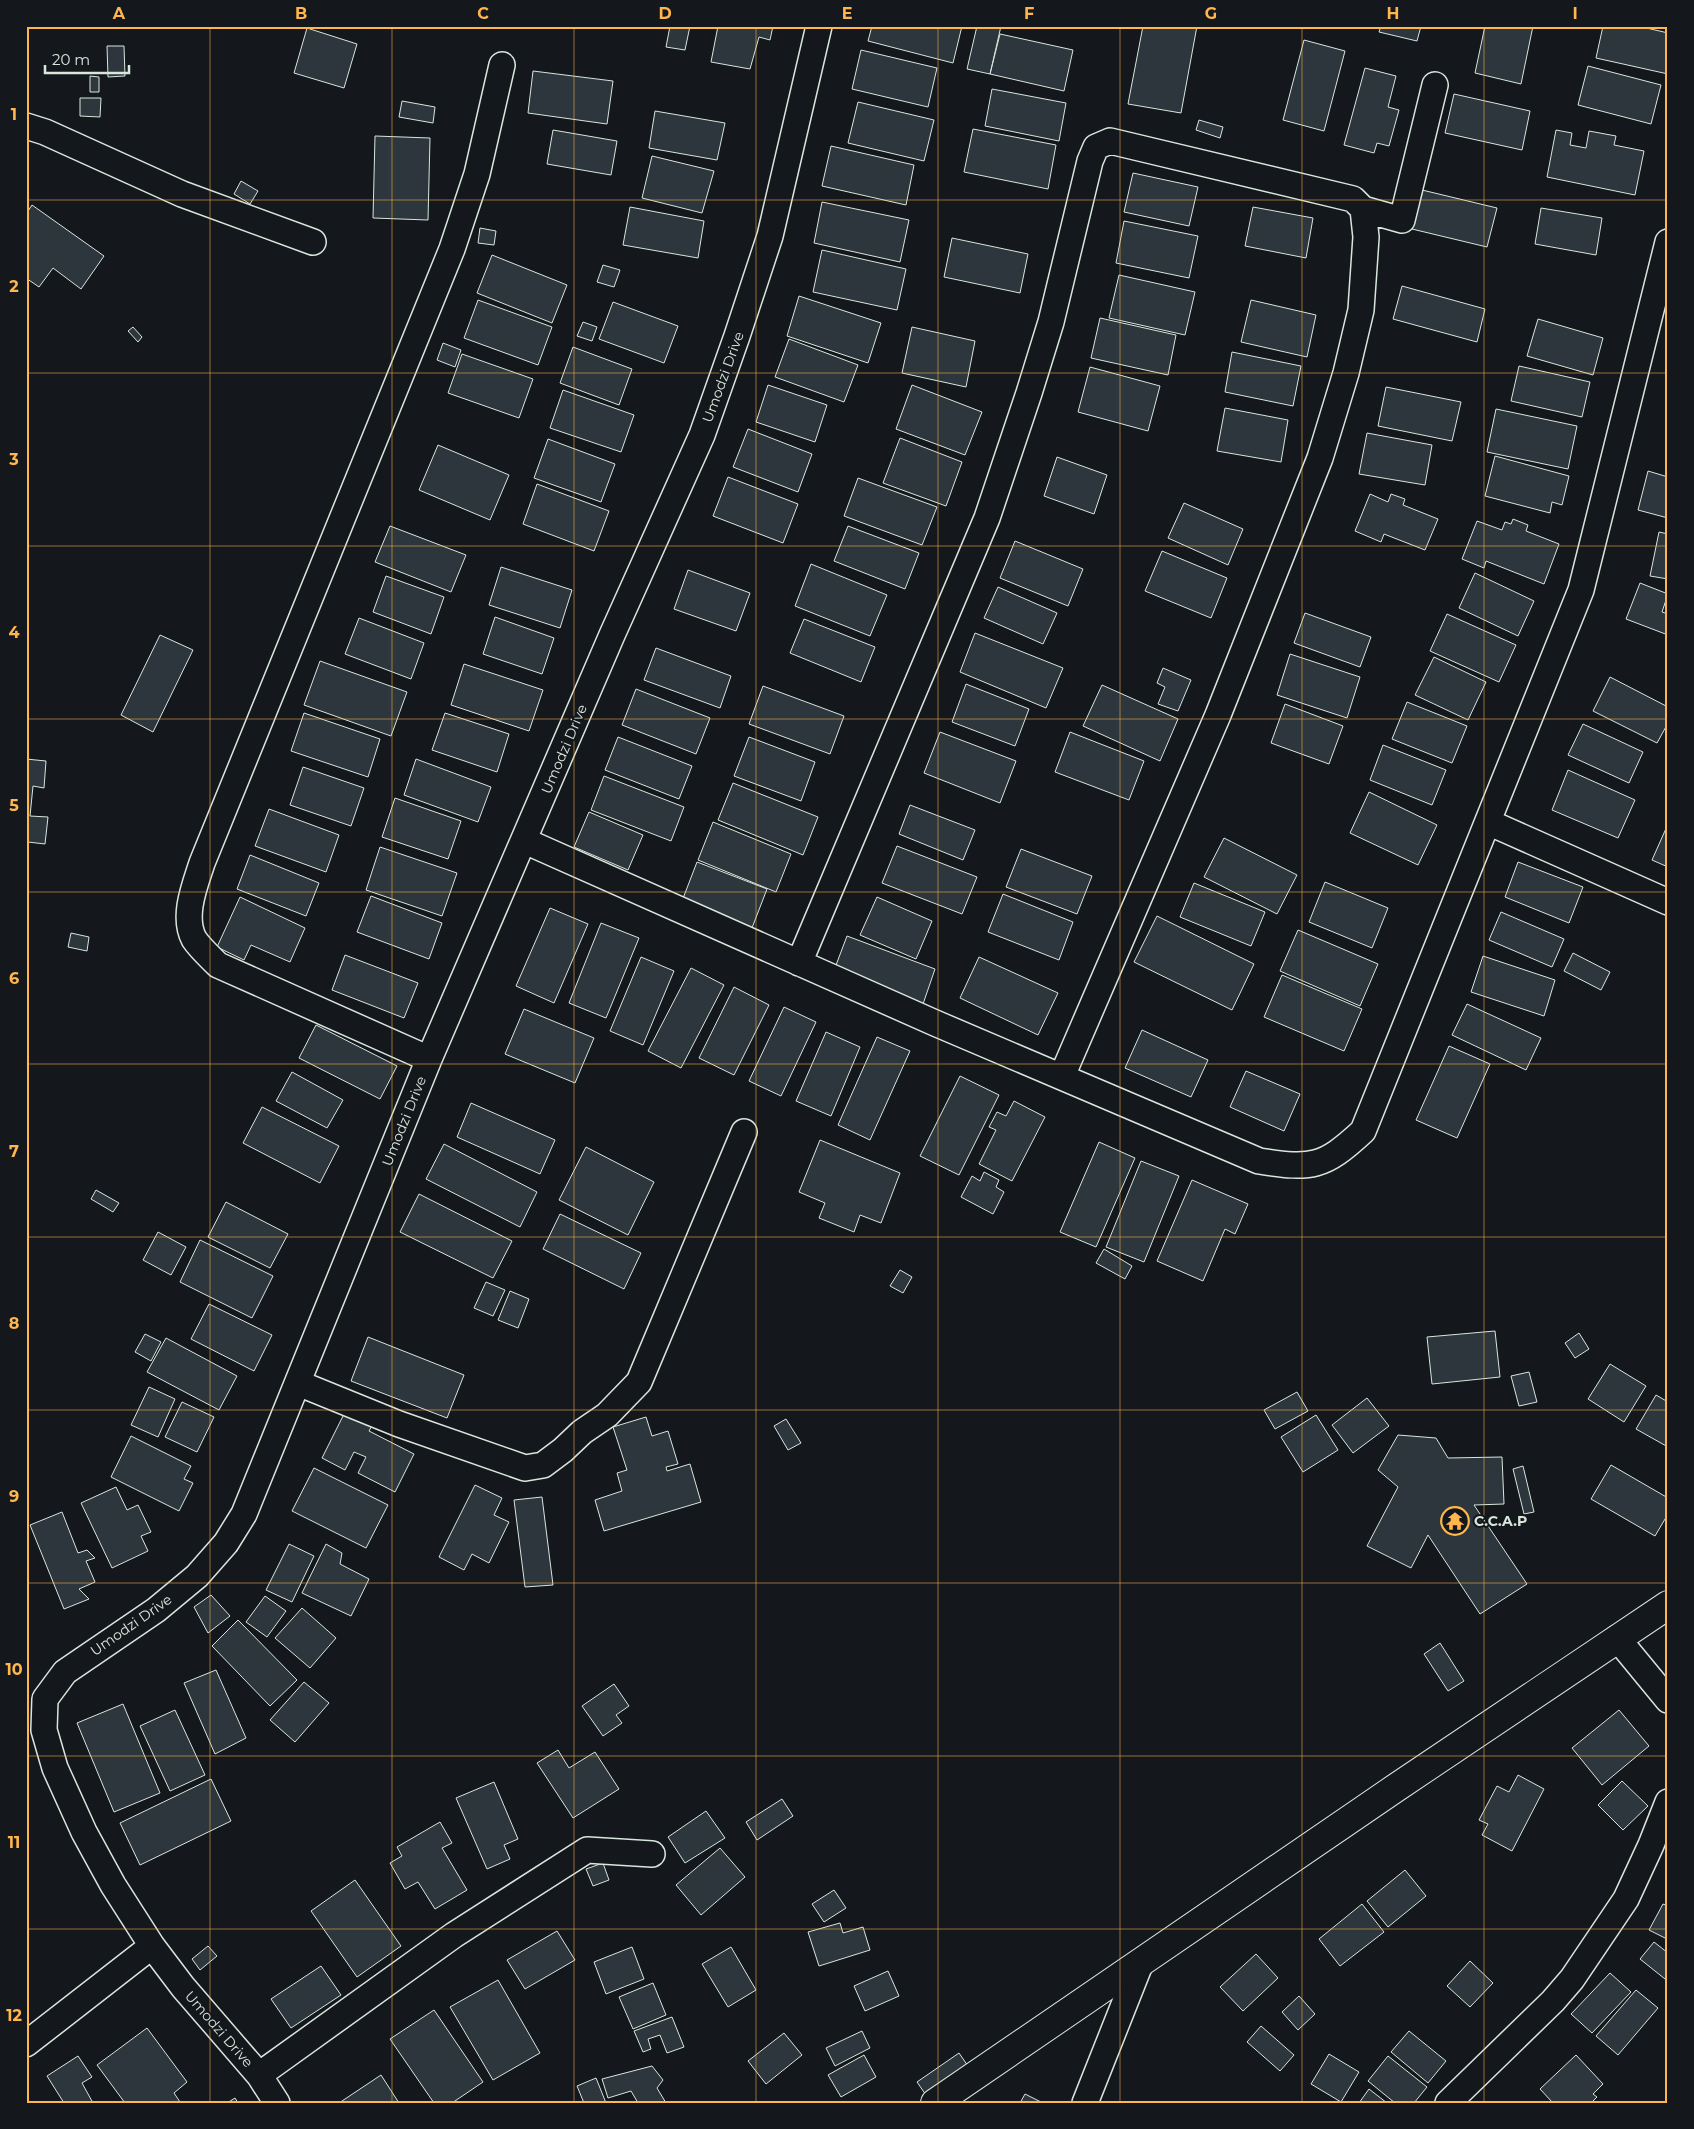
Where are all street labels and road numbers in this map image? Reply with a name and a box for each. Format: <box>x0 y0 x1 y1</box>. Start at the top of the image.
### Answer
street label: Umodzi Drive <box>698 329 748 425</box>
street label: Umodzi Drive <box>537 702 591 796</box>
street label: Umodzi Drive <box>378 1073 430 1169</box>
street label: Umodzi Drive <box>87 1590 175 1660</box>
street label: Umodzi Drive <box>181 1987 257 2071</box>

